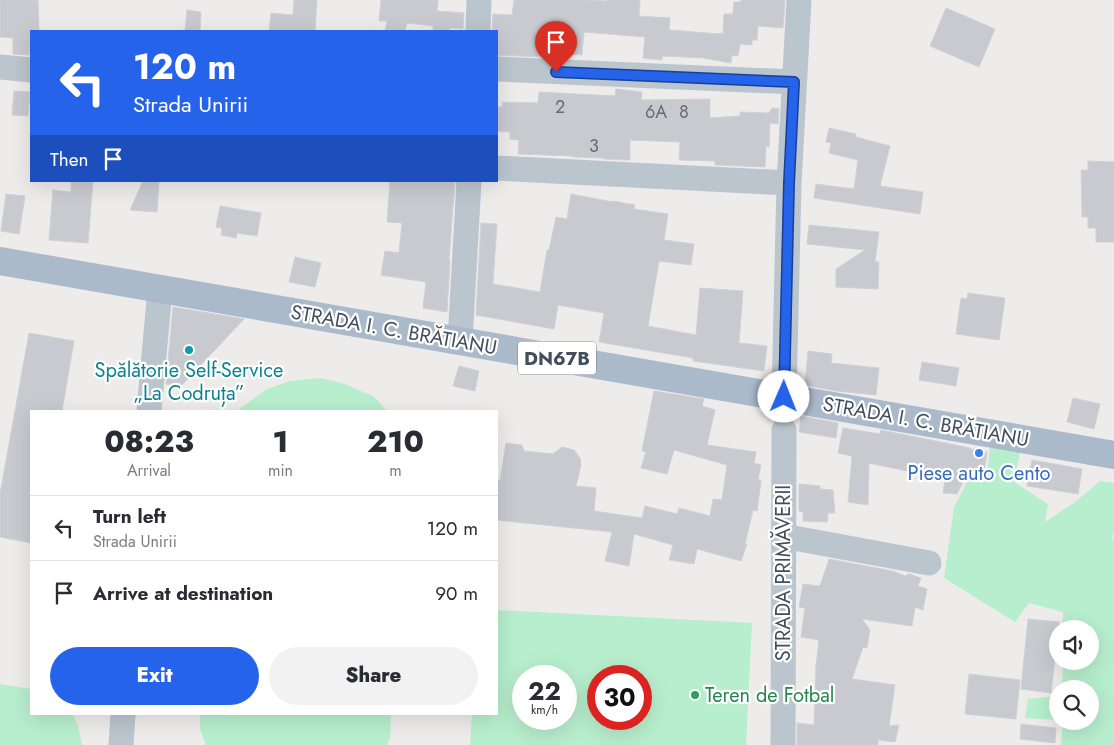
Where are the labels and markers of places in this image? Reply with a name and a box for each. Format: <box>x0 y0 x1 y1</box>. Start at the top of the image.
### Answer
pin <box>535 21 577 72</box>
marker: Spălătorie Self-Service „La Codruța” <box>183 344 195 356</box>
place label: Spălătorie Self-Service „La Codruța” <box>95 356 283 408</box>
marker: Piese auto Cento <box>973 447 985 459</box>
place label: Piese auto Cento <box>908 459 1051 488</box>
place label: Teren de Fotbal <box>705 681 834 710</box>
marker: Teren de Fotbal <box>689 689 701 701</box>

